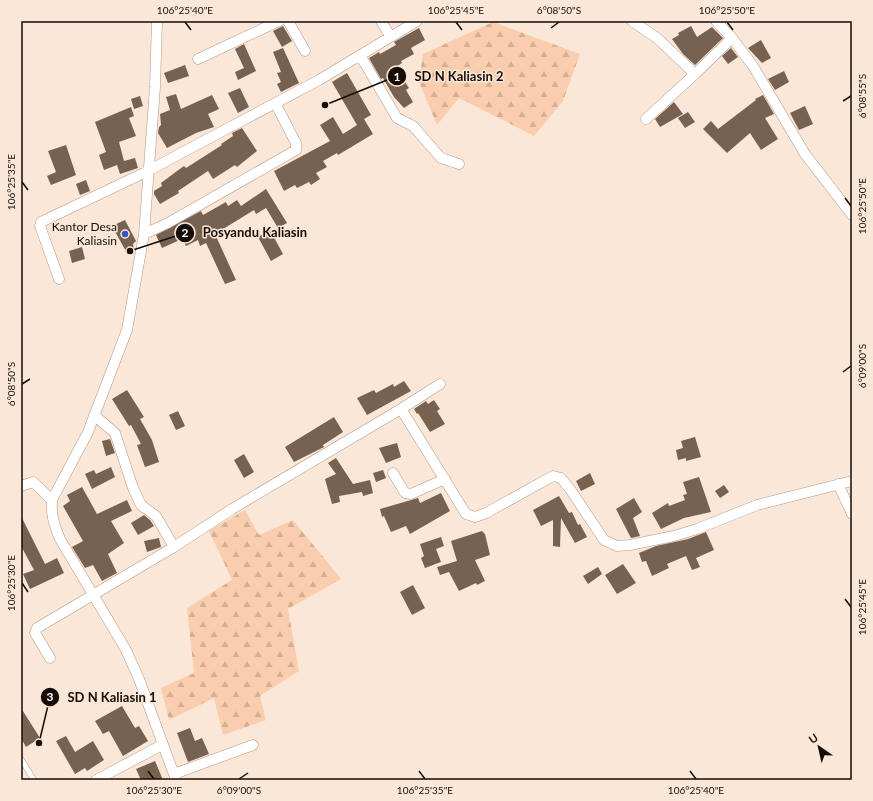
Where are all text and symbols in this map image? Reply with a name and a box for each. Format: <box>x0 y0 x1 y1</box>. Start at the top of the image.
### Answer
text: 106°25'40"E <box>157 4 213 16</box>
text: 106°25'45"E <box>428 4 484 16</box>
text: 6°08'50"S <box>537 4 581 16</box>
text: 106°25'50"E <box>699 4 755 16</box>
callout: SD N Kaliasin 2 <box>387 64 512 89</box>
text: SD N Kaliasin 2 <box>414 68 504 84</box>
text: 1 <box>394 69 401 84</box>
text: 6°08'55"S <box>856 74 868 118</box>
text: 106°25'35"E <box>5 154 17 210</box>
text: 106°25'50"E <box>856 178 868 234</box>
place label: Kantor Desa Kaliasin <box>52 219 117 248</box>
callout: Posyandu Kaliasin <box>175 220 315 245</box>
text: Posyandu Kaliasin <box>203 224 307 240</box>
text: 2 <box>182 225 189 240</box>
marker: Kantor Desa Kaliasin <box>120 229 130 239</box>
text: 6°09'00"S <box>856 344 868 388</box>
text: 6°08'50"S <box>5 362 17 406</box>
text: 106°25'30"E <box>5 555 17 611</box>
text: 106°25'45"E <box>856 579 868 635</box>
callout: SD N Kaliasin 1 <box>40 685 165 710</box>
text: 3 <box>47 689 54 704</box>
text: SD N Kaliasin 1 <box>67 689 157 705</box>
north arrow <box>799 727 839 767</box>
text: U <box>806 731 820 746</box>
text: 106°25'30"E <box>126 784 182 796</box>
text: 6°09'00"S <box>217 784 261 796</box>
text: 106°25'35"E <box>397 784 453 796</box>
text: 106°25'40"E <box>668 784 724 796</box>

